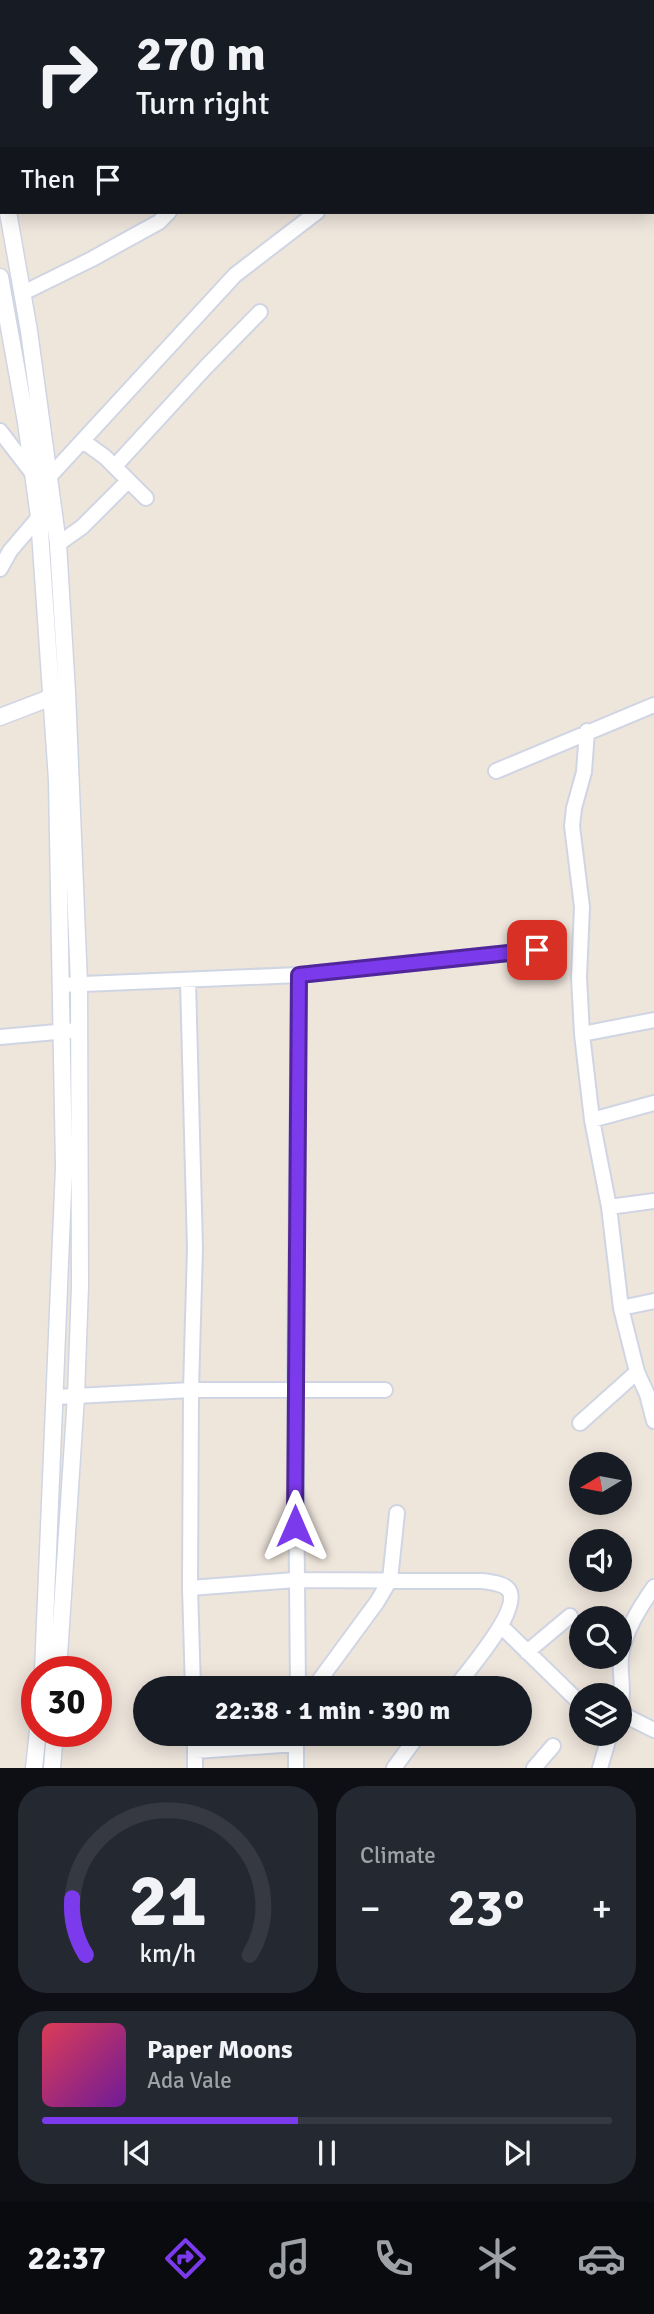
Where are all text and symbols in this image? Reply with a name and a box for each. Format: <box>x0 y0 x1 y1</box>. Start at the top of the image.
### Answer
text: 270 m <box>136 24 266 84</box>
icon: right <box>21 28 112 119</box>
text: Turn right <box>136 84 269 123</box>
icon: arrive <box>89 161 127 199</box>
text: Then <box>21 164 75 196</box>
pin <box>507 920 567 980</box>
icon: arrive <box>518 931 556 969</box>
north arrow <box>569 1452 632 1516</box>
map controls <box>569 1452 632 1746</box>
position arrow <box>258 1489 332 1563</box>
button: sound <box>569 1529 632 1592</box>
button: search <box>569 1606 632 1669</box>
speed limit sign: 30 <box>21 1656 112 1747</box>
button: layers <box>569 1683 632 1746</box>
text: 22:38 · 1 min · 390 m <box>215 1695 450 1727</box>
text: Climate <box>360 1841 436 1870</box>
text: 21 <box>129 1858 207 1947</box>
text: 23° <box>448 1876 524 1940</box>
text: − <box>360 1885 381 1932</box>
text: + <box>591 1885 612 1932</box>
text: km/h <box>140 1938 196 1969</box>
text: Paper Moons <box>147 2034 293 2066</box>
text: Ada Vale <box>147 2066 232 2095</box>
icon: previous <box>118 2134 156 2172</box>
icon: pause <box>308 2134 346 2172</box>
icon: next <box>498 2134 536 2172</box>
icon: directions <box>161 2234 210 2283</box>
icon: music <box>265 2234 314 2283</box>
icon: phone <box>369 2234 418 2283</box>
icon: climate <box>473 2234 522 2283</box>
icon: car <box>577 2234 626 2283</box>
text: 22:37 <box>28 2239 106 2278</box>

